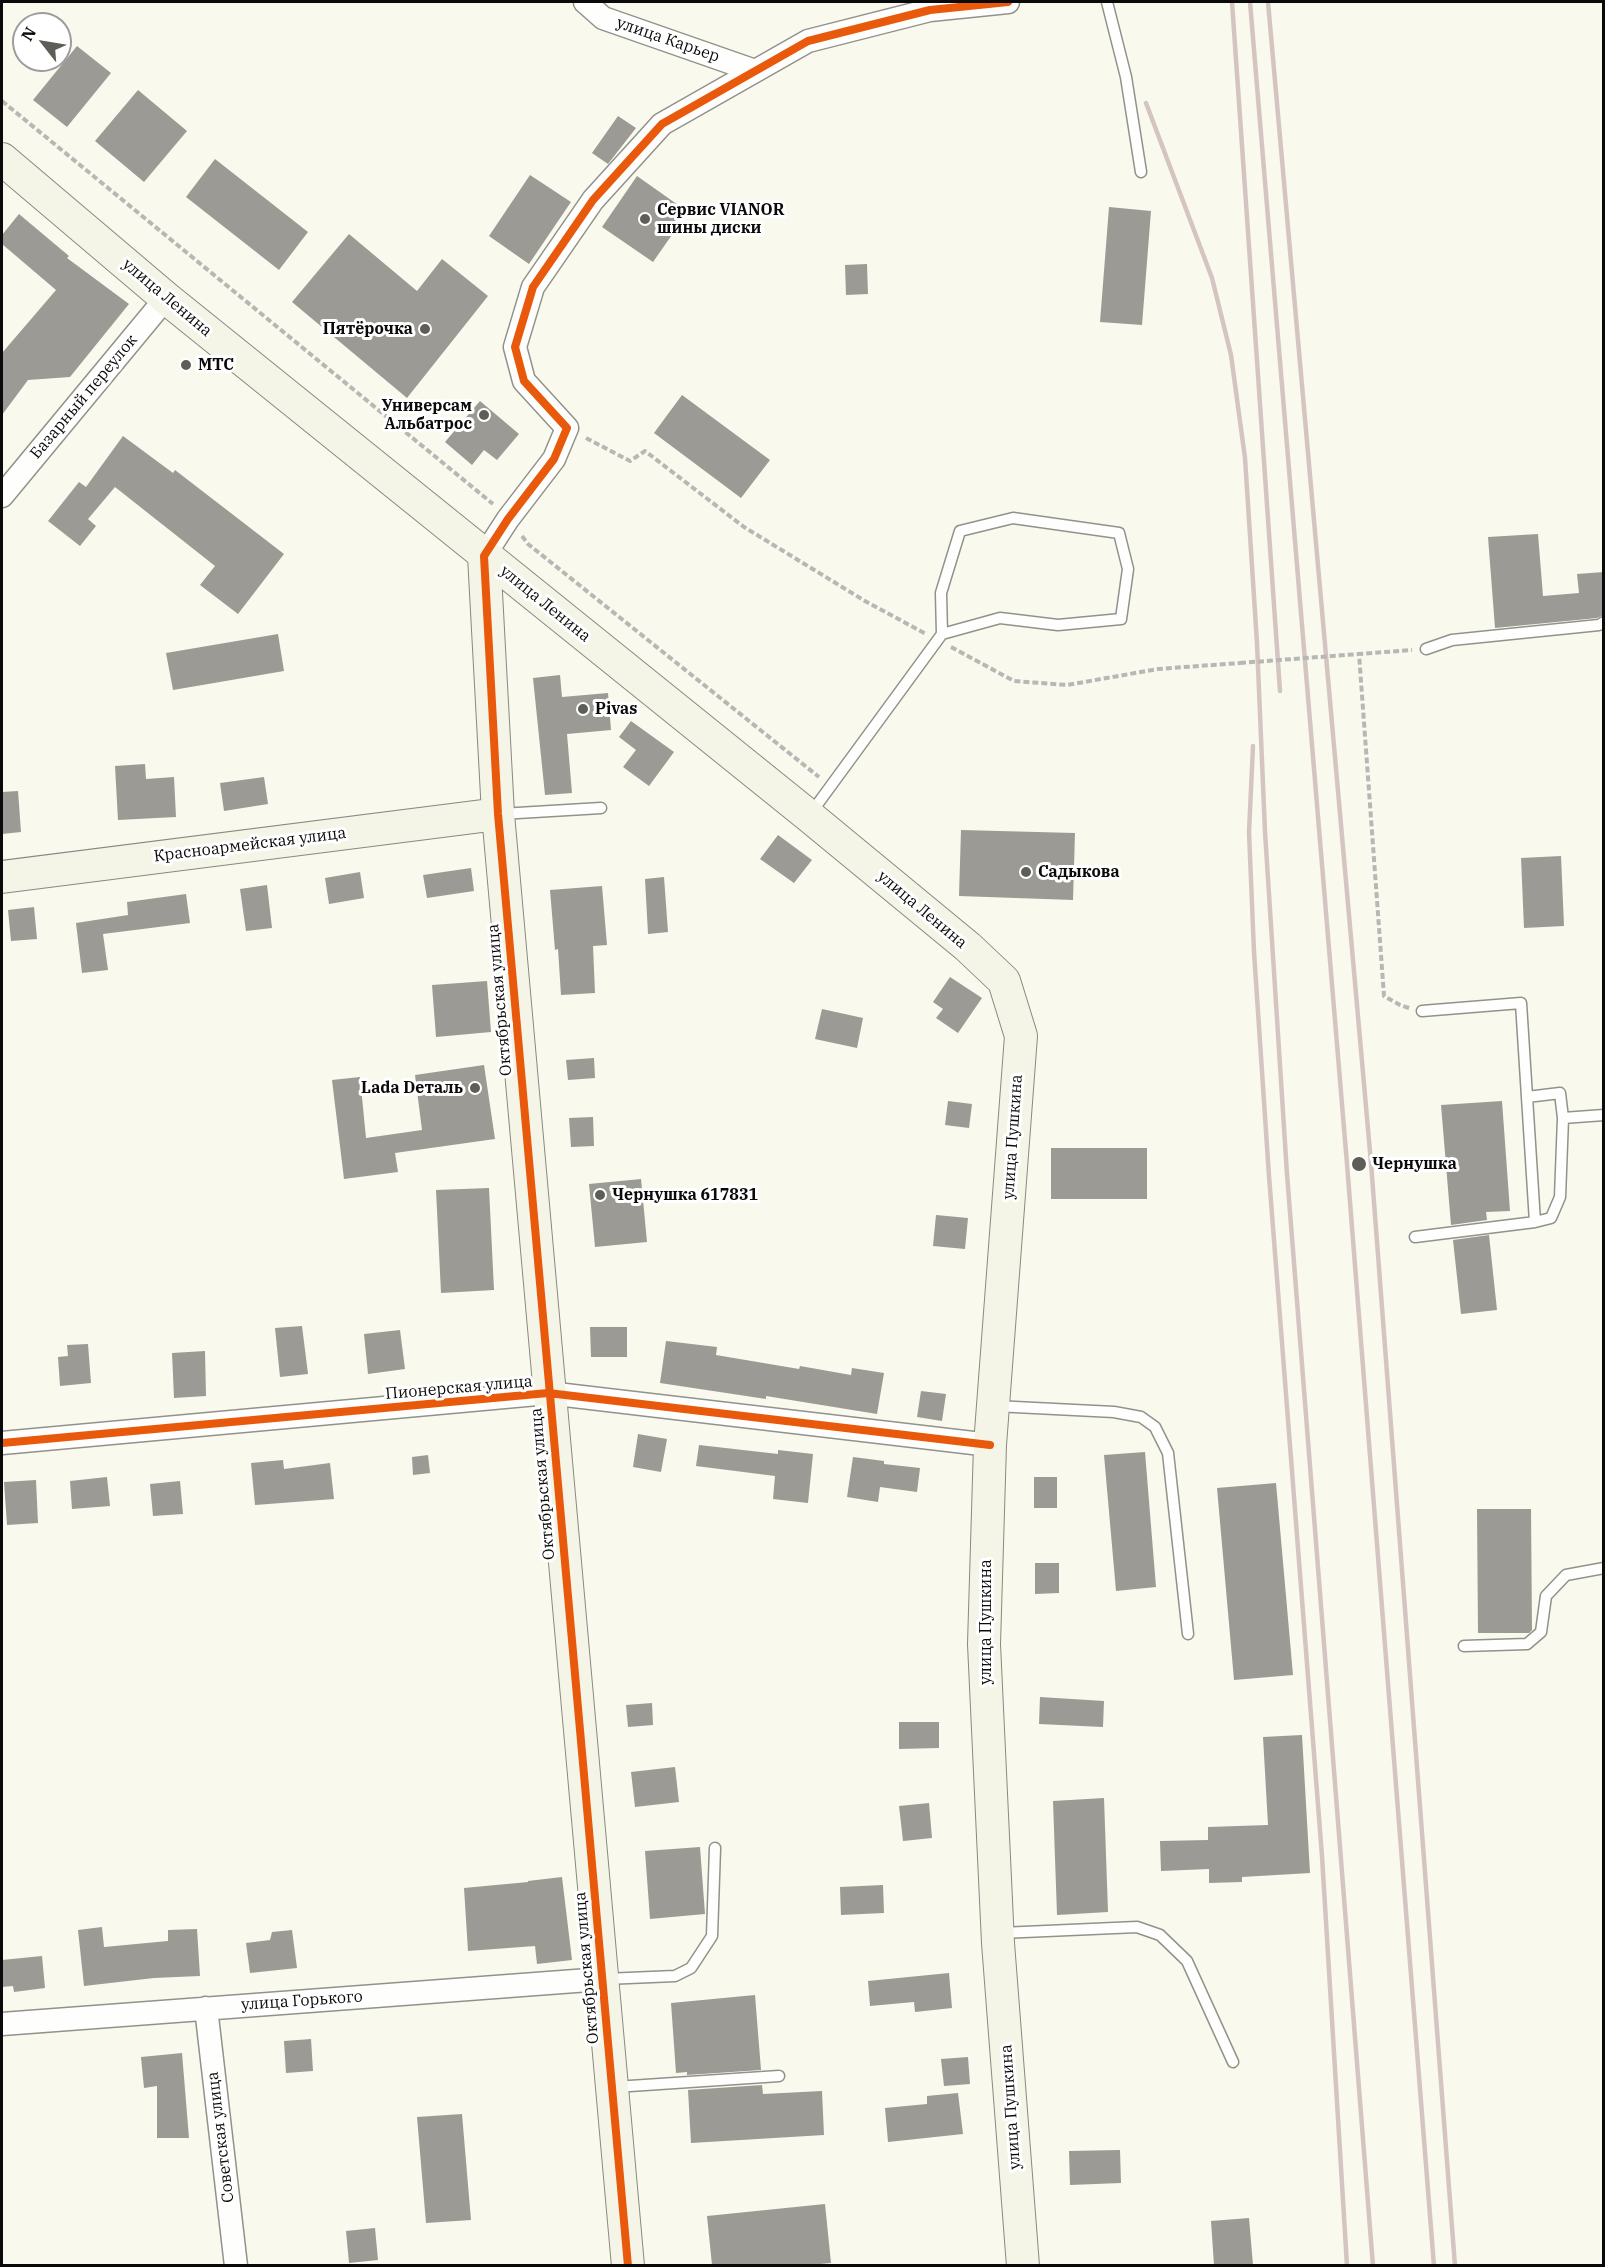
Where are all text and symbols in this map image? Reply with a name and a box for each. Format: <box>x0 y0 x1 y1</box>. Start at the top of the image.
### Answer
north arrow <box>12 12 72 72</box>
street label: улица Карьер <box>614 13 722 67</box>
text: N <box>16 23 40 44</box>
place label: Сервис VIANOR шины диски <box>657 200 784 238</box>
marker: Сервис VIANOR шины диски <box>638 212 652 226</box>
street label: улица Ленина <box>118 255 216 341</box>
place label: Пятёрочка <box>323 319 413 339</box>
marker: Пятёрочка <box>418 322 432 336</box>
street label: Базарный переулок <box>26 331 142 463</box>
place label: МТС <box>198 355 234 375</box>
marker: МТС <box>179 358 193 372</box>
place label: Универсам Альбатрос <box>382 396 472 434</box>
marker: Универсам Альбатрос <box>477 408 491 422</box>
street label: улица Ленина <box>496 562 594 646</box>
place label: Pivas <box>595 699 637 719</box>
marker: Pivas <box>576 702 590 716</box>
street label: Красноармейская улица <box>153 824 347 866</box>
place label: Садыкова <box>1038 862 1120 882</box>
marker: Садыкова <box>1019 865 1033 879</box>
street label: улица Ленина <box>873 867 971 953</box>
street label: Октябрьская улица <box>484 923 516 1077</box>
street label: улица Пушкина <box>999 1074 1027 1200</box>
place label: Lada Dеталь <box>361 1078 463 1098</box>
marker: Lada Dеталь <box>468 1081 482 1095</box>
place label: Чернушка <box>1372 1154 1457 1174</box>
marker: Чернушка <box>1350 1155 1368 1173</box>
place label: Чернушка 617831 <box>612 1185 758 1205</box>
marker: Чернушка 617831 <box>593 1188 607 1202</box>
street label: Пионерская улица <box>385 1372 533 1404</box>
street label: Октябрьская улица <box>527 1407 559 1561</box>
street label: улица Пушкина <box>976 1559 996 1685</box>
street label: Октябрьская улица <box>571 1891 603 2045</box>
street label: улица Горького <box>241 1987 363 2015</box>
street label: улица Пушкина <box>997 2044 1025 2170</box>
street label: Советская улица <box>203 2070 239 2204</box>

